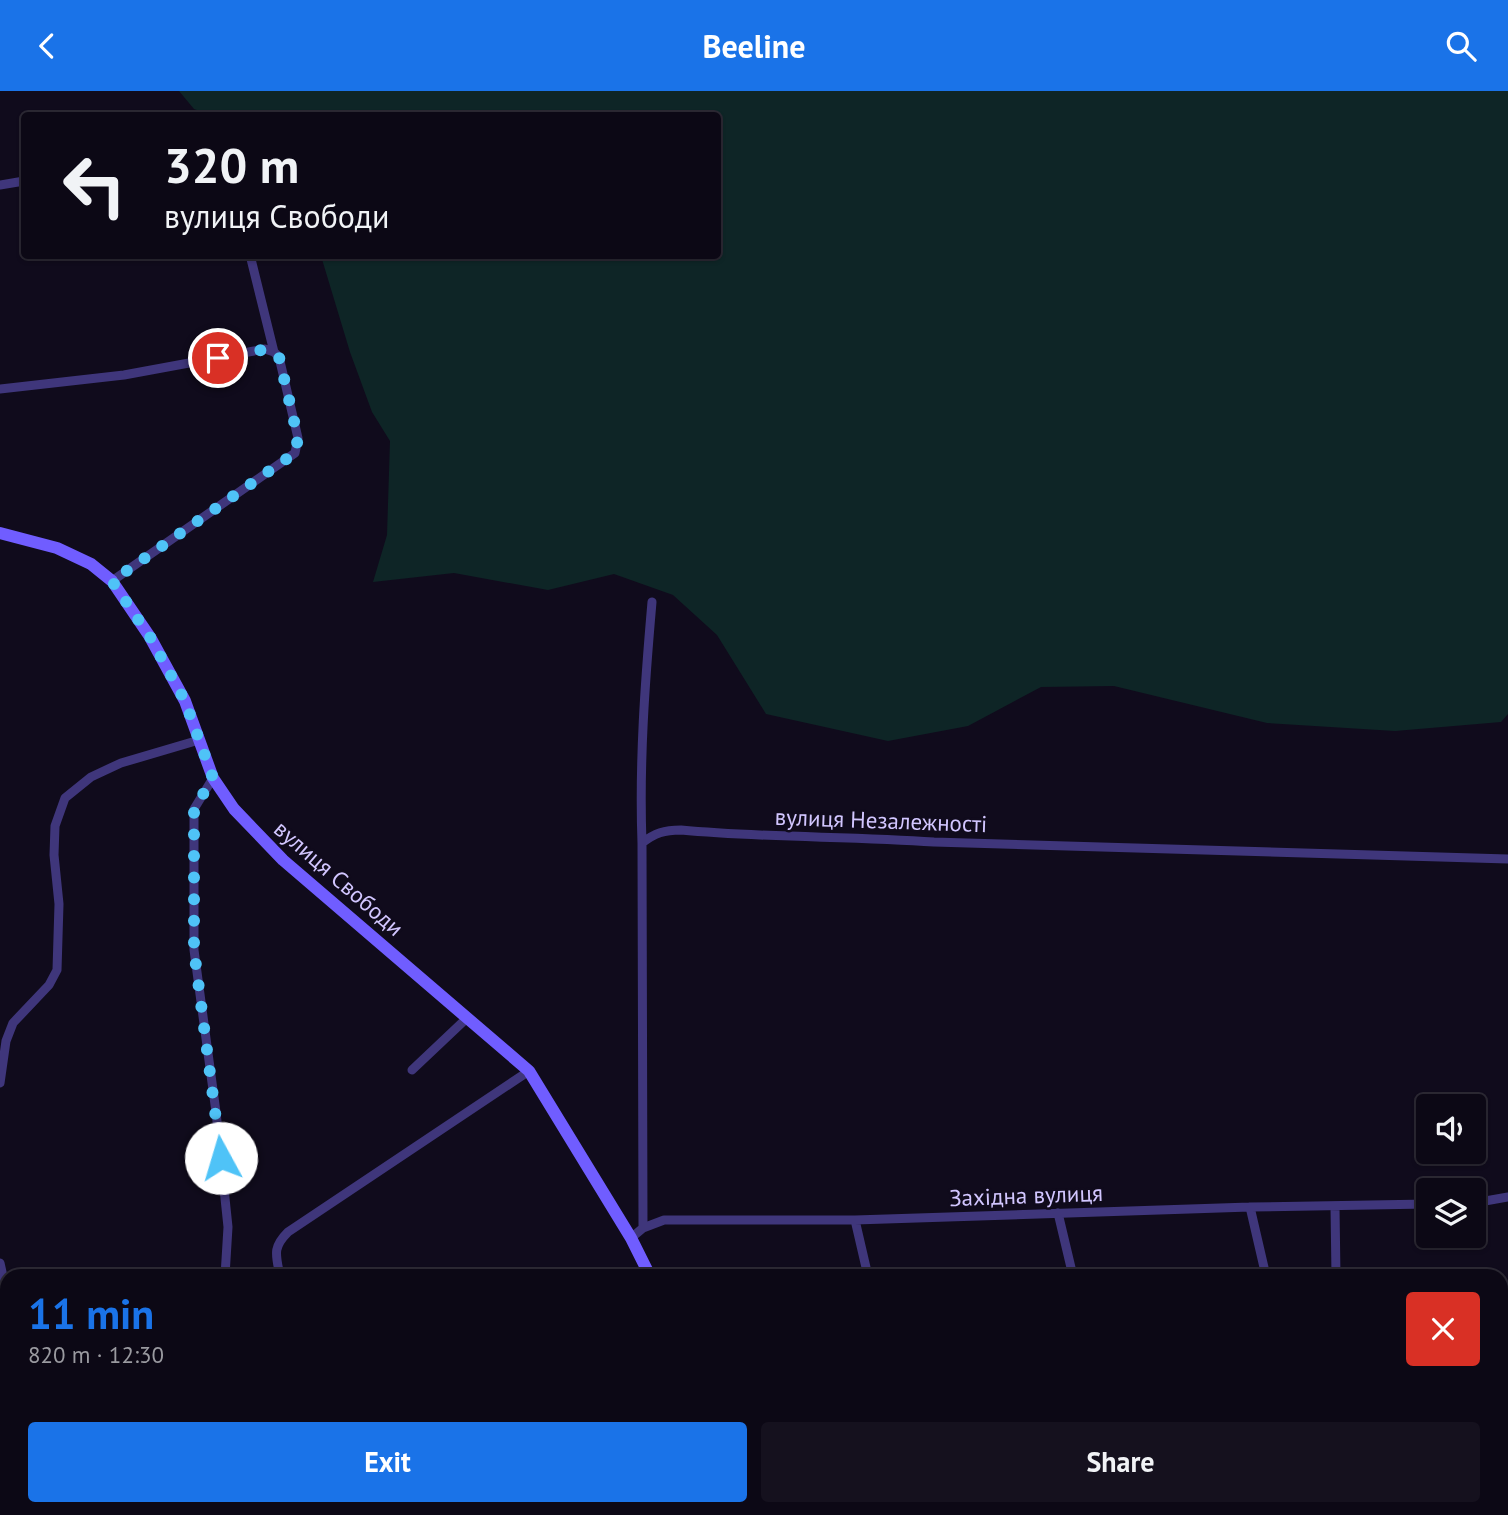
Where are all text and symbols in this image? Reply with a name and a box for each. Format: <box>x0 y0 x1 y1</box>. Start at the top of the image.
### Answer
text: Beeline <box>703 25 805 67</box>
icon: back <box>28 27 66 65</box>
icon: search <box>1442 27 1480 65</box>
text: 320 m <box>164 133 299 197</box>
icon: left <box>49 140 140 231</box>
text: вулиця Свободи <box>164 195 390 237</box>
pin <box>188 328 248 388</box>
icon: arrive <box>199 339 237 377</box>
street label: вулиця Незалежності <box>774 802 988 838</box>
street label: вулиця Свободи <box>268 814 410 942</box>
map controls <box>1416 1094 1486 1248</box>
button: sound <box>1416 1094 1486 1164</box>
position arrow <box>184 1121 258 1195</box>
street label: Західна вулиця <box>949 1178 1103 1212</box>
button: layers <box>1416 1178 1486 1248</box>
text: 11 min <box>28 1286 154 1341</box>
button: close <box>1406 1292 1480 1366</box>
text: 820 m · 12:30 <box>28 1340 164 1369</box>
button: Exit <box>28 1422 747 1502</box>
button: Share <box>761 1422 1480 1502</box>

